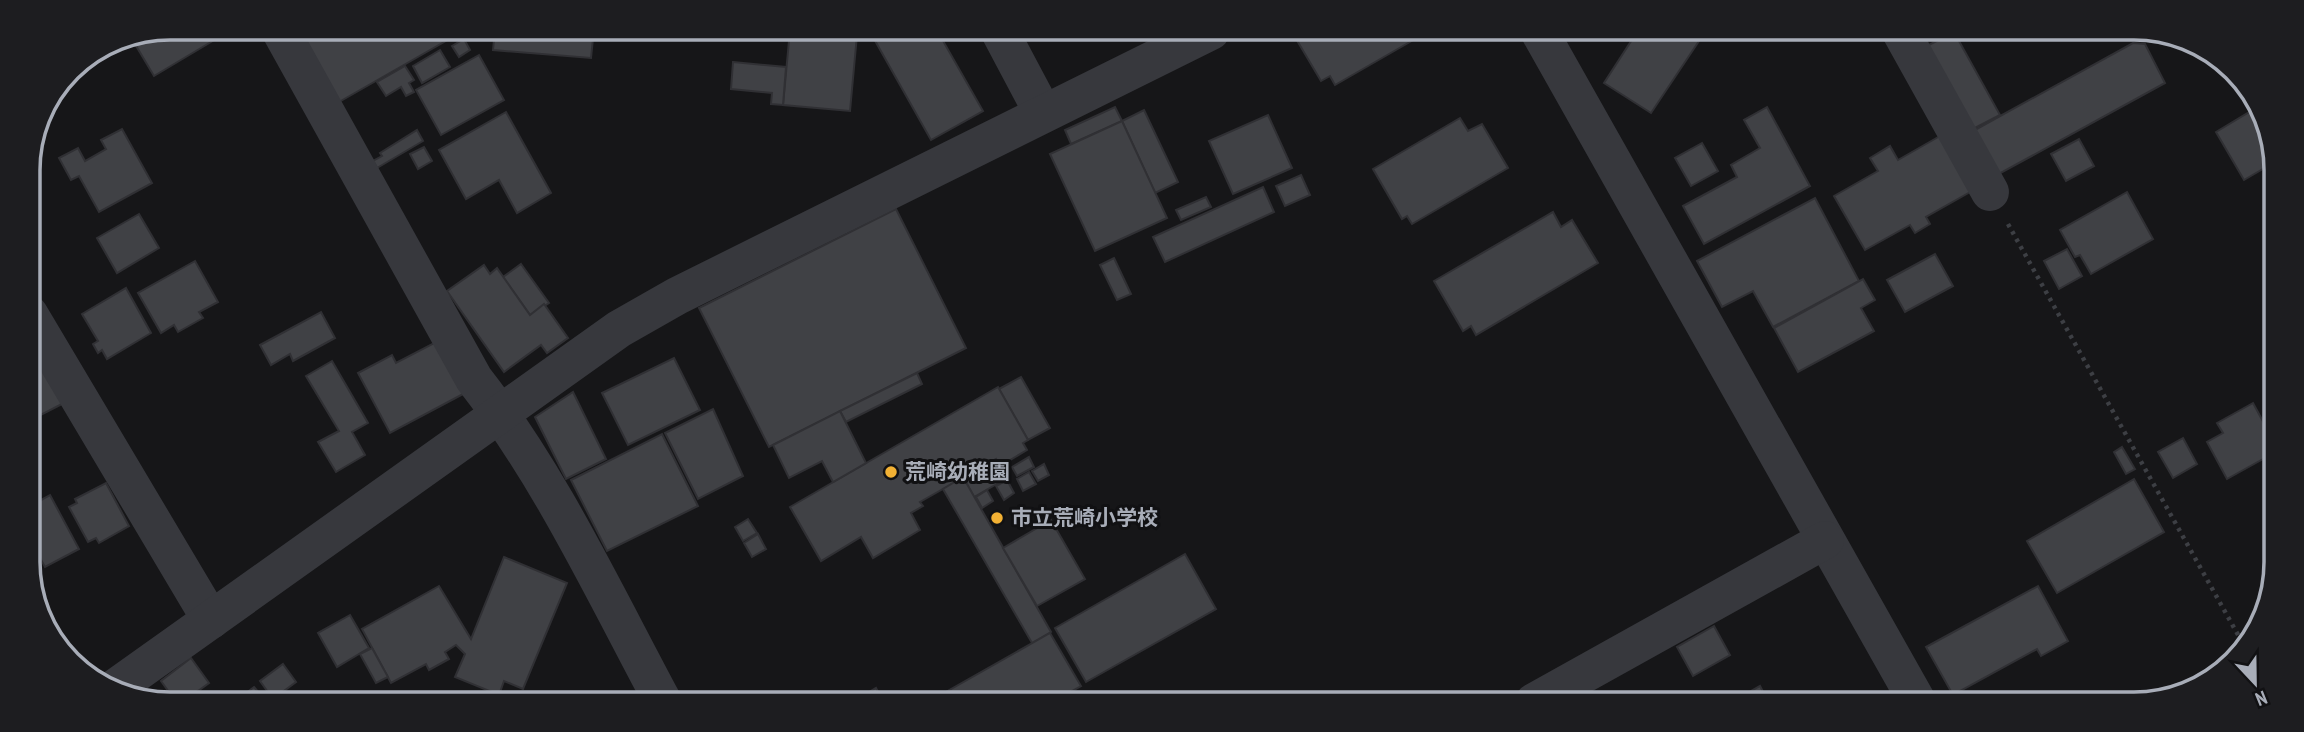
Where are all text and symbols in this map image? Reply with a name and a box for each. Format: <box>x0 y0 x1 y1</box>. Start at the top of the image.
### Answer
place label: 荒崎幼稚園 <box>905 458 1010 485</box>
marker: 荒崎幼稚園 <box>883 464 899 480</box>
place label: 市立荒崎小学校 <box>1011 504 1158 531</box>
marker: 市立荒崎小学校 <box>989 510 1005 526</box>
north arrow <box>2220 648 2290 718</box>
text: N <box>2252 686 2271 712</box>

